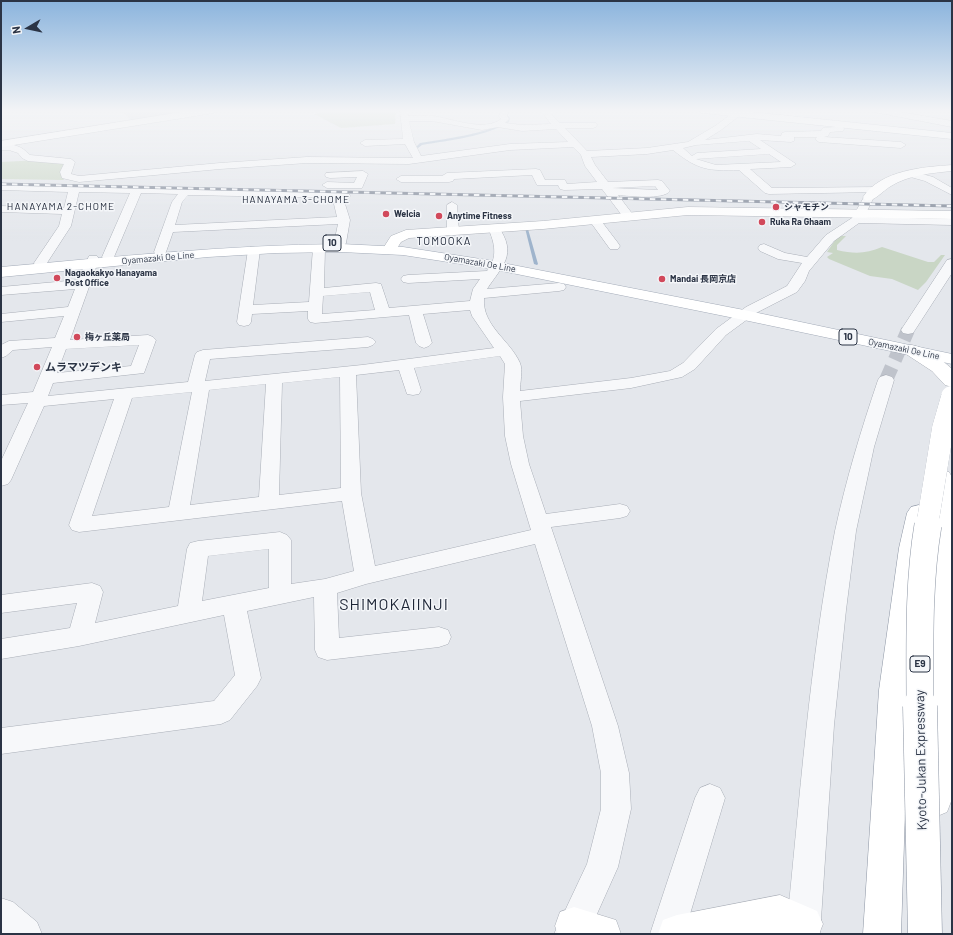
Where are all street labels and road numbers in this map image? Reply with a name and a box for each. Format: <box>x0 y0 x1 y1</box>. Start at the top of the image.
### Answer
road number: 10 <box>323 235 341 251</box>
street label: Oyamazaki Oe Line <box>121 249 195 267</box>
street label: Oyamazaki Oe Line <box>443 251 517 275</box>
road number: 10 <box>839 329 857 345</box>
street label: Oyamazaki Oe Line <box>867 336 941 362</box>
road number: E9 <box>910 656 930 672</box>
street label: Kyoto-Jukan Expressway <box>912 690 930 830</box>

